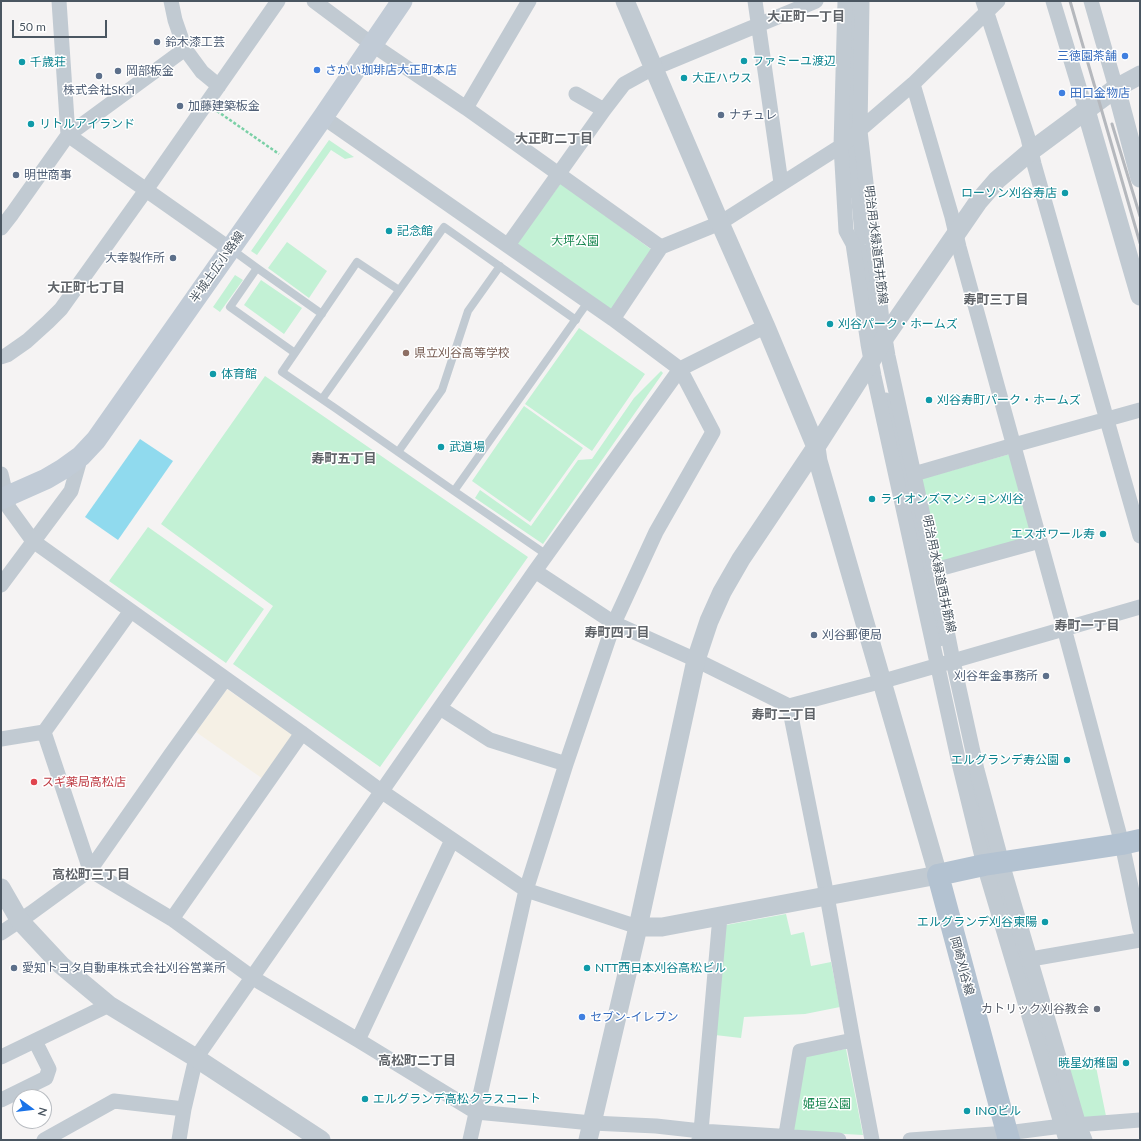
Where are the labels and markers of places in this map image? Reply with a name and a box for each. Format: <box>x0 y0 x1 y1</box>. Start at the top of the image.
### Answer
place label: 鈴木漆工芸 <box>165 35 225 49</box>
marker: 鈴木漆工芸 <box>152 37 162 47</box>
place label: 三徳園茶舗 <box>1057 49 1117 63</box>
marker: 三徳園茶舗 <box>1120 51 1130 61</box>
place label: ファミーユ渡辺 <box>752 54 836 68</box>
place label: 千歳荘 <box>30 55 66 69</box>
marker: ファミーユ渡辺 <box>739 56 749 66</box>
marker: 千歳荘 <box>17 57 27 67</box>
place label: さかい珈琲店大正町本店 <box>325 63 457 77</box>
place label: 岡部板金 <box>126 64 174 78</box>
marker: さかい珈琲店大正町本店 <box>312 65 322 75</box>
marker: 岡部板金 <box>113 66 123 76</box>
marker: 株式会社SKH <box>94 71 104 81</box>
place label: 大正ハウス <box>692 71 752 85</box>
marker: 大正ハウス <box>679 73 689 83</box>
place label: 株式会社SKH <box>63 83 135 97</box>
place label: 田口金物店 <box>1070 86 1130 100</box>
marker: 田口金物店 <box>1057 88 1067 98</box>
place label: 加藤建築板金 <box>188 99 260 113</box>
marker: 加藤建築板金 <box>175 101 185 111</box>
place label: ナチュレ <box>729 108 777 122</box>
marker: ナチュレ <box>716 110 726 120</box>
place label: リトルアイランド <box>39 117 135 131</box>
marker: リトルアイランド <box>26 119 36 129</box>
place label: 明世商事 <box>24 168 72 182</box>
marker: 明世商事 <box>11 170 21 180</box>
place label: ローソン刈谷寿店 <box>961 186 1057 200</box>
marker: ローソン刈谷寿店 <box>1060 188 1070 198</box>
place label: 記念館 <box>397 224 433 238</box>
marker: 記念館 <box>384 226 394 236</box>
place label: 大幸製作所 <box>105 251 165 265</box>
marker: 大幸製作所 <box>168 253 178 263</box>
place label: 刈谷パーク・ホームズ <box>838 317 958 331</box>
marker: 刈谷パーク・ホームズ <box>825 319 835 329</box>
place label: 県立刈谷高等学校 <box>414 346 510 360</box>
marker: 県立刈谷高等学校 <box>401 348 411 358</box>
place label: 体育館 <box>221 367 257 381</box>
marker: 体育館 <box>208 369 218 379</box>
place label: 刈谷寿町パーク・ホームズ <box>937 393 1081 407</box>
marker: 刈谷寿町パーク・ホームズ <box>924 395 934 405</box>
place label: 武道場 <box>449 440 485 454</box>
marker: 武道場 <box>436 442 446 452</box>
place label: ライオンズマンション刈谷 <box>880 492 1024 506</box>
marker: ライオンズマンション刈谷 <box>867 494 877 504</box>
place label: エスポワール寿 <box>1011 527 1095 541</box>
marker: エスポワール寿 <box>1098 529 1108 539</box>
place label: 刈谷郵便局 <box>822 628 882 642</box>
marker: 刈谷郵便局 <box>809 630 819 640</box>
place label: 刈谷年金事務所 <box>954 669 1038 683</box>
marker: 刈谷年金事務所 <box>1041 671 1051 681</box>
place label: エルグランデ寿公園 <box>951 753 1059 767</box>
marker: エルグランデ寿公園 <box>1062 755 1072 765</box>
place label: スギ薬局高松店 <box>42 775 126 789</box>
marker: スギ薬局高松店 <box>29 777 39 787</box>
place label: エルグランデ刈谷東陽 <box>917 915 1037 929</box>
marker: エルグランデ刈谷東陽 <box>1040 917 1050 927</box>
place label: 愛知トヨタ自動車株式会社刈谷営業所 <box>22 961 226 975</box>
place label: NTT西日本刈谷高松ビル <box>595 961 726 975</box>
marker: 愛知トヨタ自動車株式会社刈谷営業所 <box>9 963 19 973</box>
marker: NTT西日本刈谷高松ビル <box>582 963 592 973</box>
place label: カトリック刈谷教会 <box>981 1002 1089 1016</box>
marker: カトリック刈谷教会 <box>1092 1004 1102 1014</box>
place label: セブン-イレブン <box>590 1010 678 1024</box>
marker: セブン-イレブン <box>577 1012 587 1022</box>
place label: 暁星幼稚園 <box>1058 1056 1118 1070</box>
marker: 暁星幼稚園 <box>1121 1058 1131 1068</box>
place label: エルグランデ高松クラスコート <box>373 1092 541 1106</box>
marker: エルグランデ高松クラスコート <box>360 1094 370 1104</box>
place label: INOビル <box>975 1104 1021 1118</box>
marker: INOビル <box>962 1106 972 1116</box>

